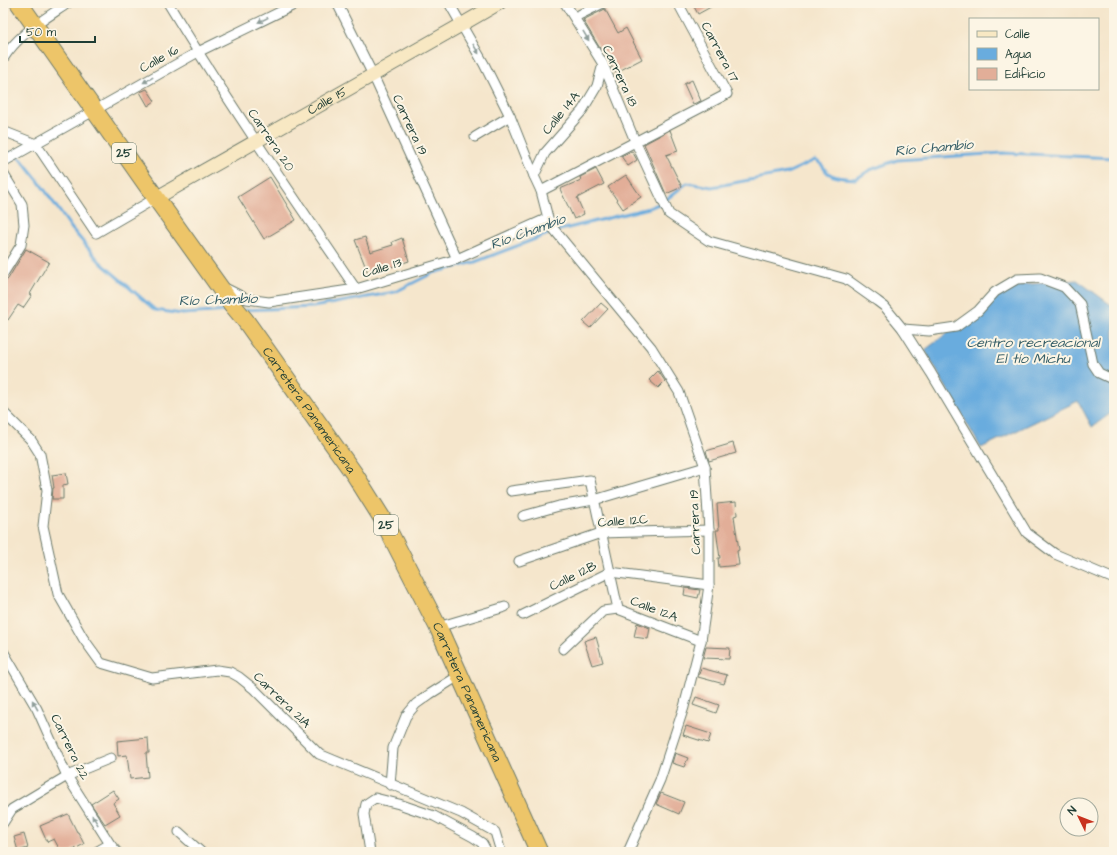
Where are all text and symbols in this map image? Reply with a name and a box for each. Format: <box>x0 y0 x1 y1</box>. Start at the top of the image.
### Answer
one-way arrow <box>257 17 269 23</box>
scale bar <box>20 18 95 44</box>
legend <box>969 18 1099 90</box>
street label: Carrera 17 <box>697 19 743 85</box>
text: 50 m <box>26 24 57 41</box>
text: Calle <box>1005 26 1030 43</box>
one-way arrow <box>582 30 589 42</box>
street label: Calle 16 <box>136 41 182 77</box>
street label: Carrera 18 <box>598 42 642 110</box>
one-way arrow <box>472 43 479 55</box>
text: Agua <box>1005 46 1031 64</box>
text: Edificio <box>1005 66 1045 83</box>
one-way arrow <box>142 77 154 84</box>
street label: Calle 15 <box>304 82 351 119</box>
street label: Calle 14A <box>538 87 584 138</box>
street label: Carrera 19 <box>388 92 432 158</box>
street label: Carrera 20 <box>243 105 299 175</box>
water label: Río Chambío <box>894 135 975 161</box>
road number: 25 <box>112 143 136 163</box>
water label: Río Chambío <box>488 209 569 255</box>
street label: Calle 13 <box>360 253 404 283</box>
water label: Río Chambío <box>179 289 259 311</box>
water label: Centro recreacional El tío Michu <box>966 333 1101 369</box>
street label: Carretera Panamericana <box>258 343 360 477</box>
street label: Carrera 19 <box>685 489 705 555</box>
street label: Calle 12C <box>597 510 649 532</box>
road number: 25 <box>374 515 398 535</box>
street label: Calle 12B <box>546 557 600 595</box>
street label: Calle 12A <box>628 592 681 627</box>
street label: Carretera Panamericana <box>428 619 506 765</box>
street label: Carrera 21A <box>249 668 315 733</box>
one-way arrow <box>31 699 38 711</box>
street label: Carrera 22 <box>46 711 94 783</box>
north arrow <box>1059 797 1099 837</box>
text: N <box>1064 803 1080 818</box>
one-way arrow <box>91 815 99 825</box>

